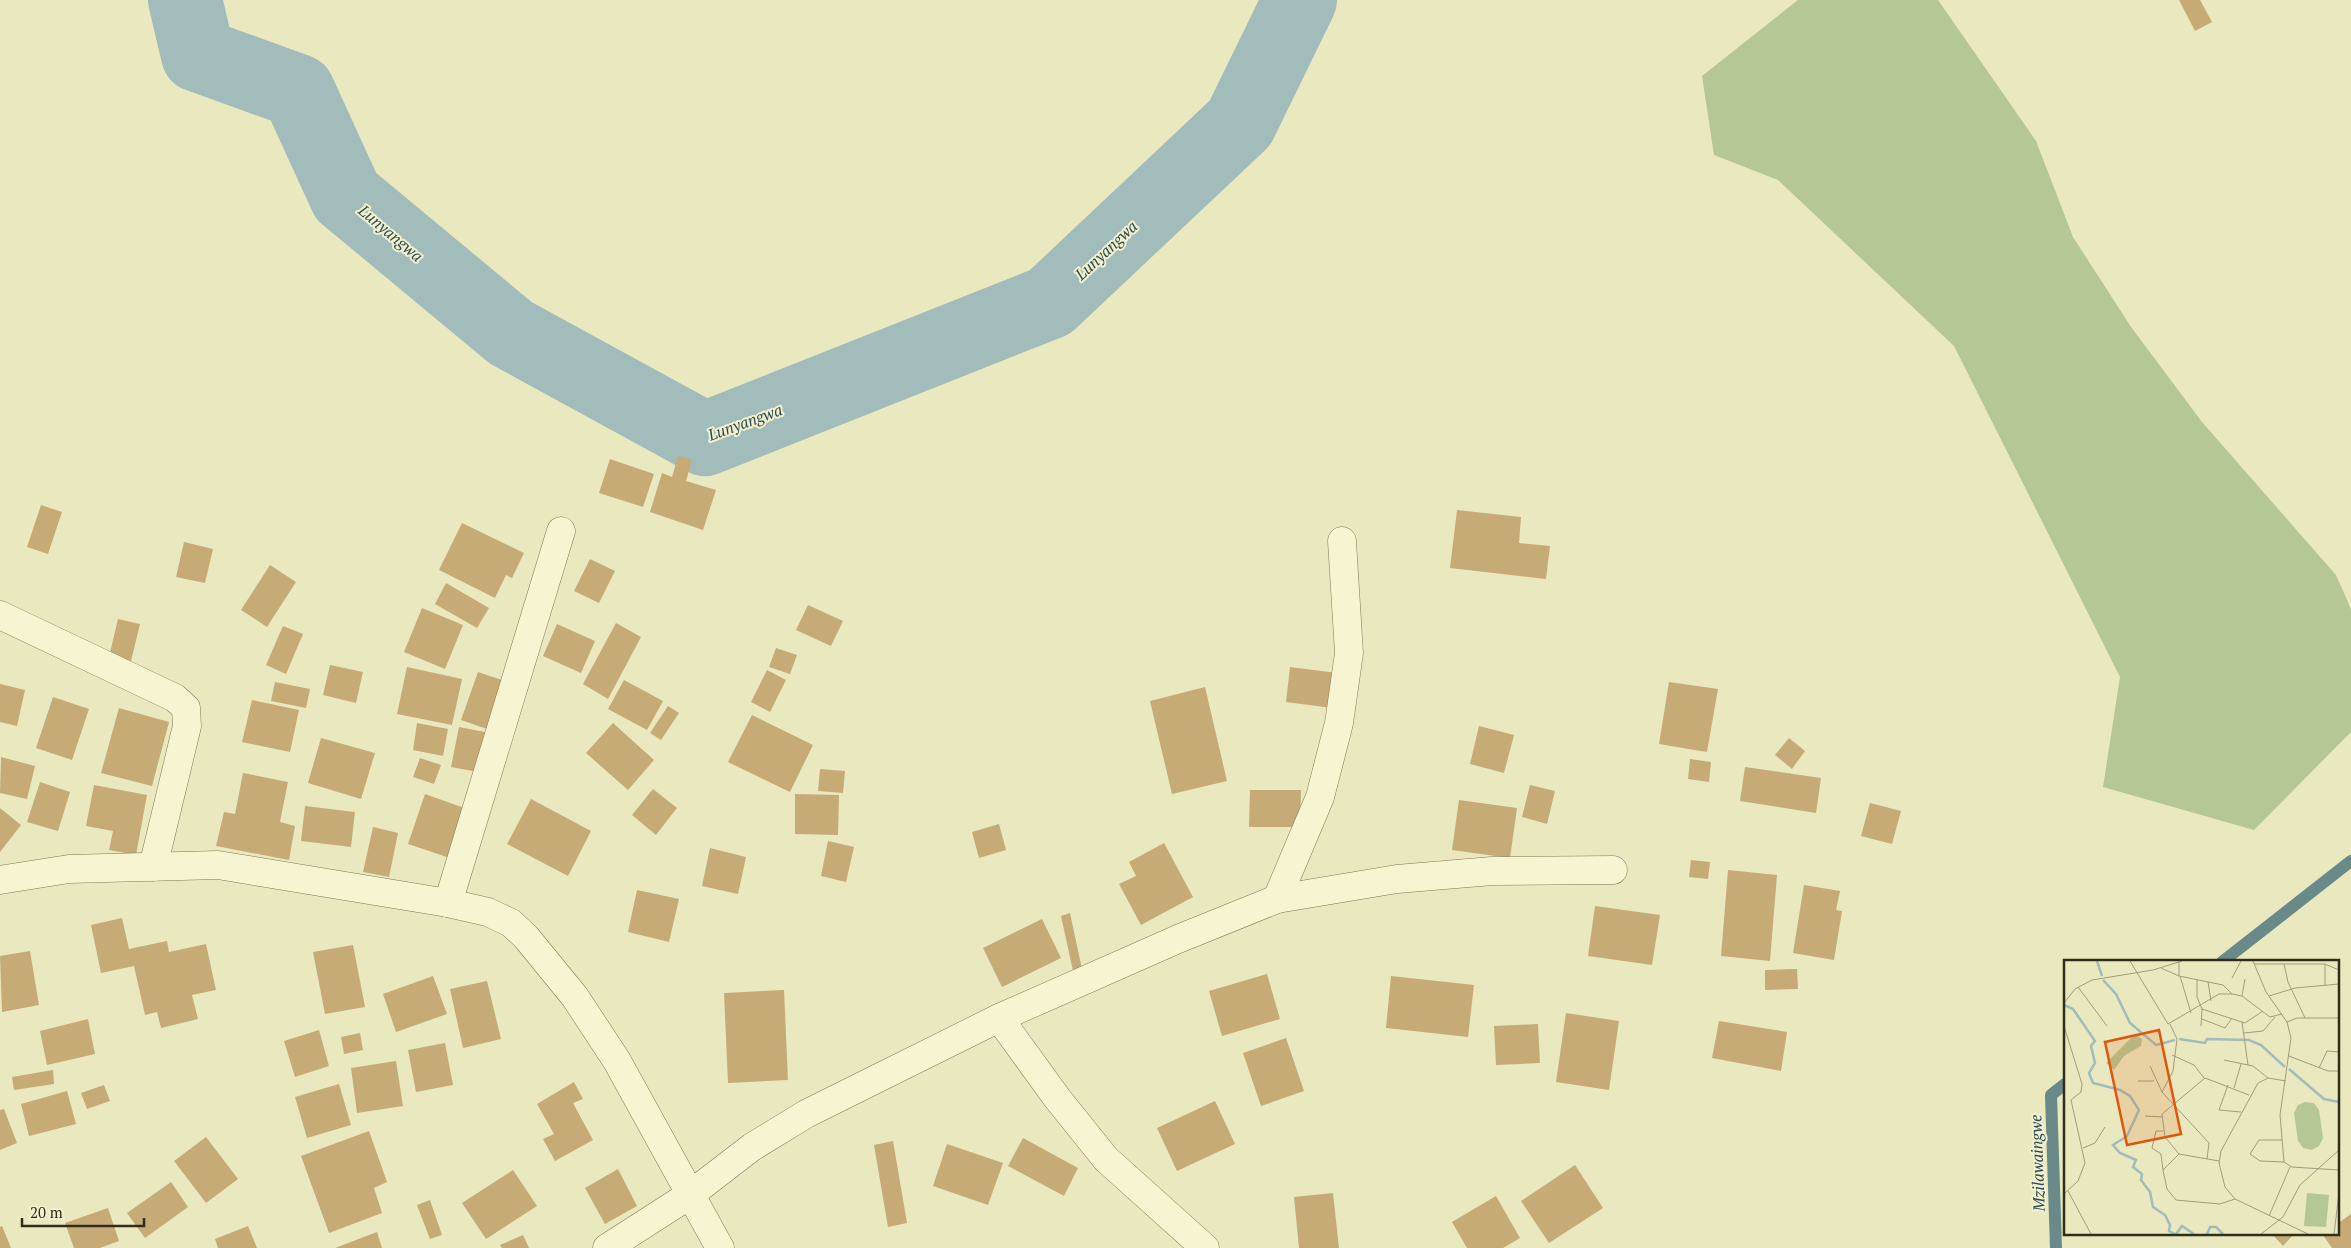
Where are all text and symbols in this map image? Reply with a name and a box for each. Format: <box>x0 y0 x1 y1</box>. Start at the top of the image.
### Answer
water label: Lunyangwa <box>353 199 428 266</box>
water label: Lunyangwa <box>1069 215 1142 285</box>
water label: Lunyangwa <box>704 398 785 446</box>
inset map <box>2064 960 2338 1236</box>
water label: Mzilawaingwe <box>2024 1114 2050 1213</box>
scale bar <box>22 1196 145 1228</box>
text: 20 m <box>30 1202 63 1222</box>

